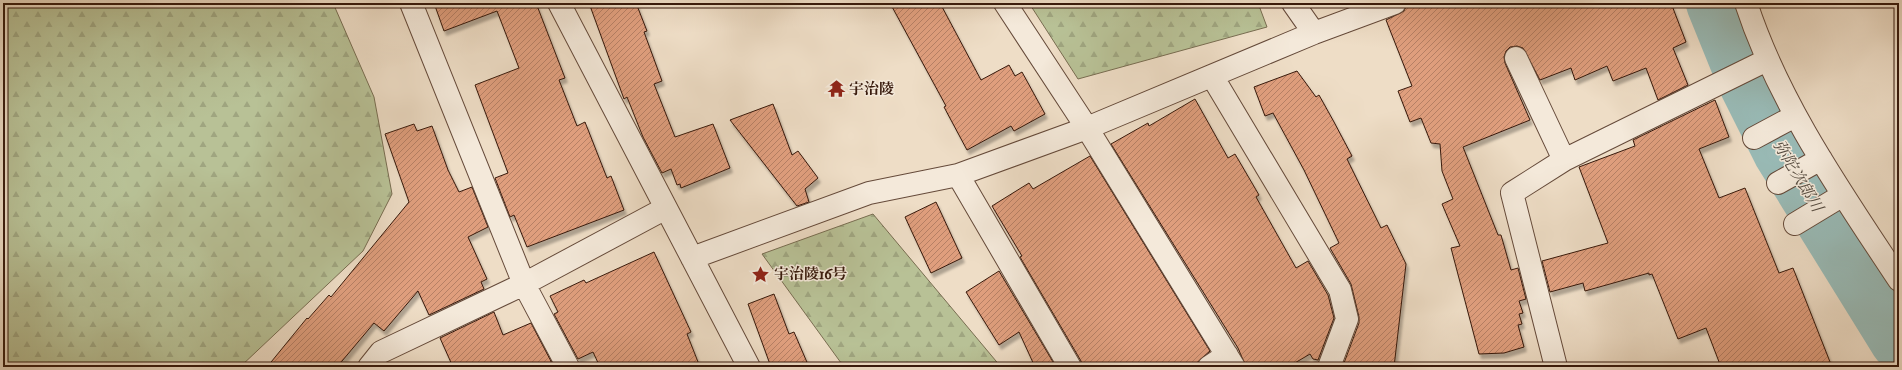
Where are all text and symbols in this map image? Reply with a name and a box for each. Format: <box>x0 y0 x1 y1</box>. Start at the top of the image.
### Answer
temple icon: 宇治陵 <box>826 79 846 99</box>
place label: 宇治陵 <box>849 80 894 99</box>
water label: 弥陀次郎川 <box>1769 137 1828 217</box>
place icon: 宇治陵16号 <box>751 264 771 284</box>
place label: 宇治陵16号 <box>774 265 847 284</box>

